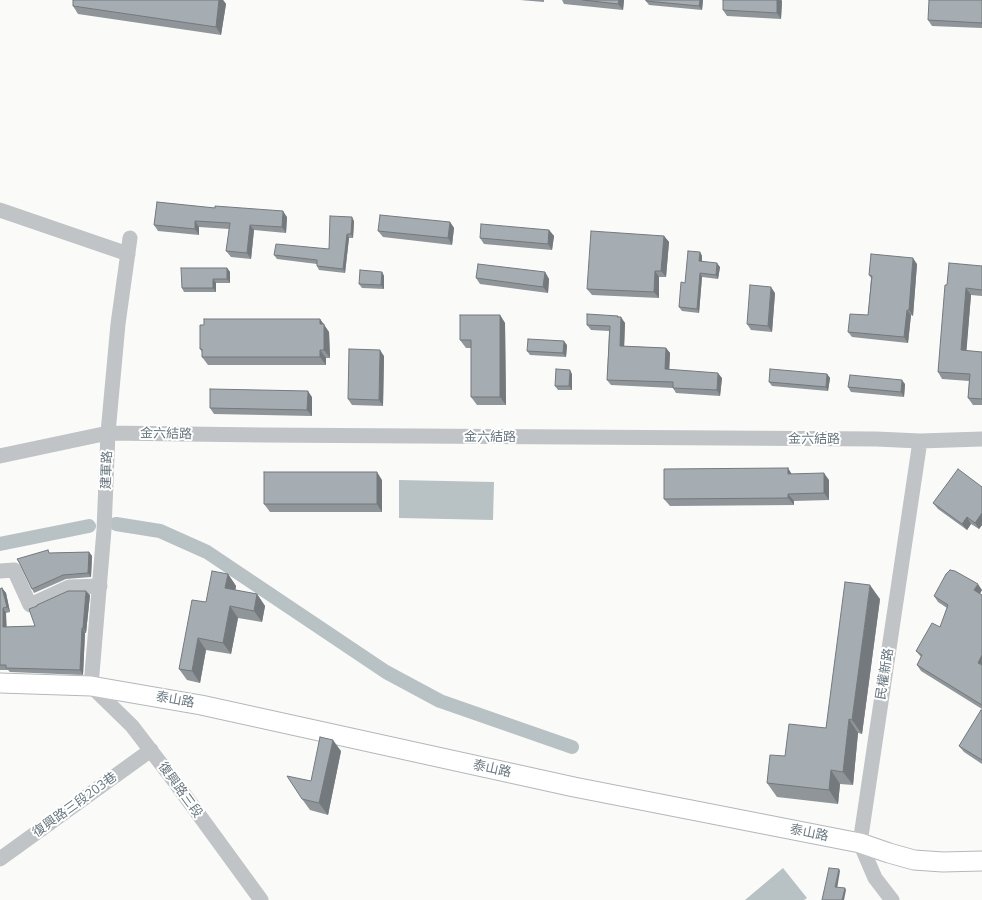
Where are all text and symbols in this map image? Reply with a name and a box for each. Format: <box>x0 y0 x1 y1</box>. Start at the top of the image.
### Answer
street label: 金六結路 <box>140 426 192 442</box>
street label: 金六結路 <box>464 429 516 445</box>
street label: 金六結路 <box>788 431 840 447</box>
street label: 建軍路 <box>99 450 115 490</box>
street label: 民權新路 <box>873 647 897 701</box>
street label: 泰山路 <box>154 689 196 711</box>
street label: 泰山路 <box>471 757 513 781</box>
street label: 復興路三段 <box>155 759 205 821</box>
street label: 復興路三段203巷 <box>30 769 120 841</box>
street label: 泰山路 <box>788 822 830 844</box>

